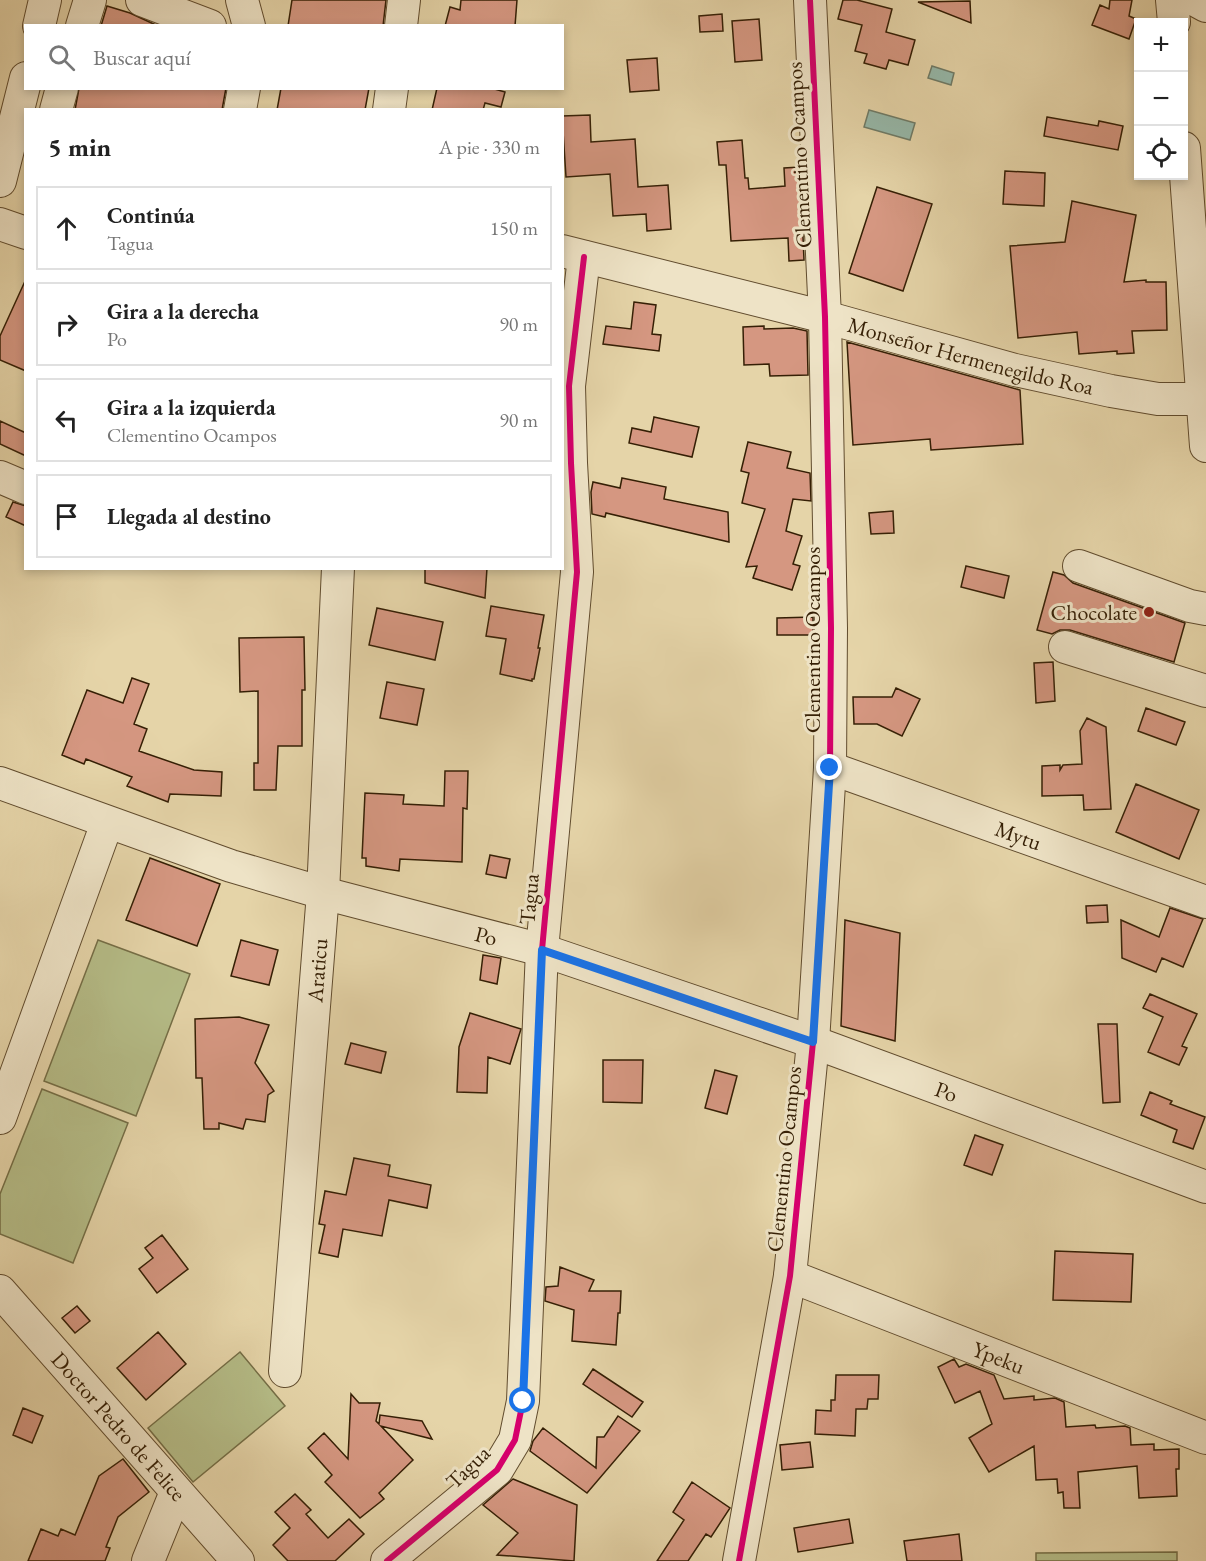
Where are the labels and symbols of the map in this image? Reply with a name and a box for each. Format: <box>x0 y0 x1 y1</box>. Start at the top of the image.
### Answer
street label: Clementino Ocampos <box>780 61 818 249</box>
street label: Monseñor Hermenegildo Roa <box>844 310 1097 401</box>
street label: Clementino Ocampos <box>798 547 827 733</box>
place label: Chocolate <box>1051 598 1137 627</box>
marker: Chocolate <box>1142 605 1156 619</box>
route end <box>816 754 842 780</box>
street label: Mytu <box>991 814 1046 857</box>
street label: Tagua <box>512 872 546 926</box>
street label: Po <box>472 919 501 952</box>
street label: Araticu <box>300 937 334 1004</box>
street label: Clementino Ocampos <box>760 1065 808 1253</box>
street label: Po <box>931 1074 962 1109</box>
street label: Ypeku <box>968 1334 1029 1381</box>
street label: Doctor Pedro de Felice <box>45 1345 193 1507</box>
route start <box>509 1387 535 1413</box>
street label: Tagua <box>440 1439 497 1495</box>

